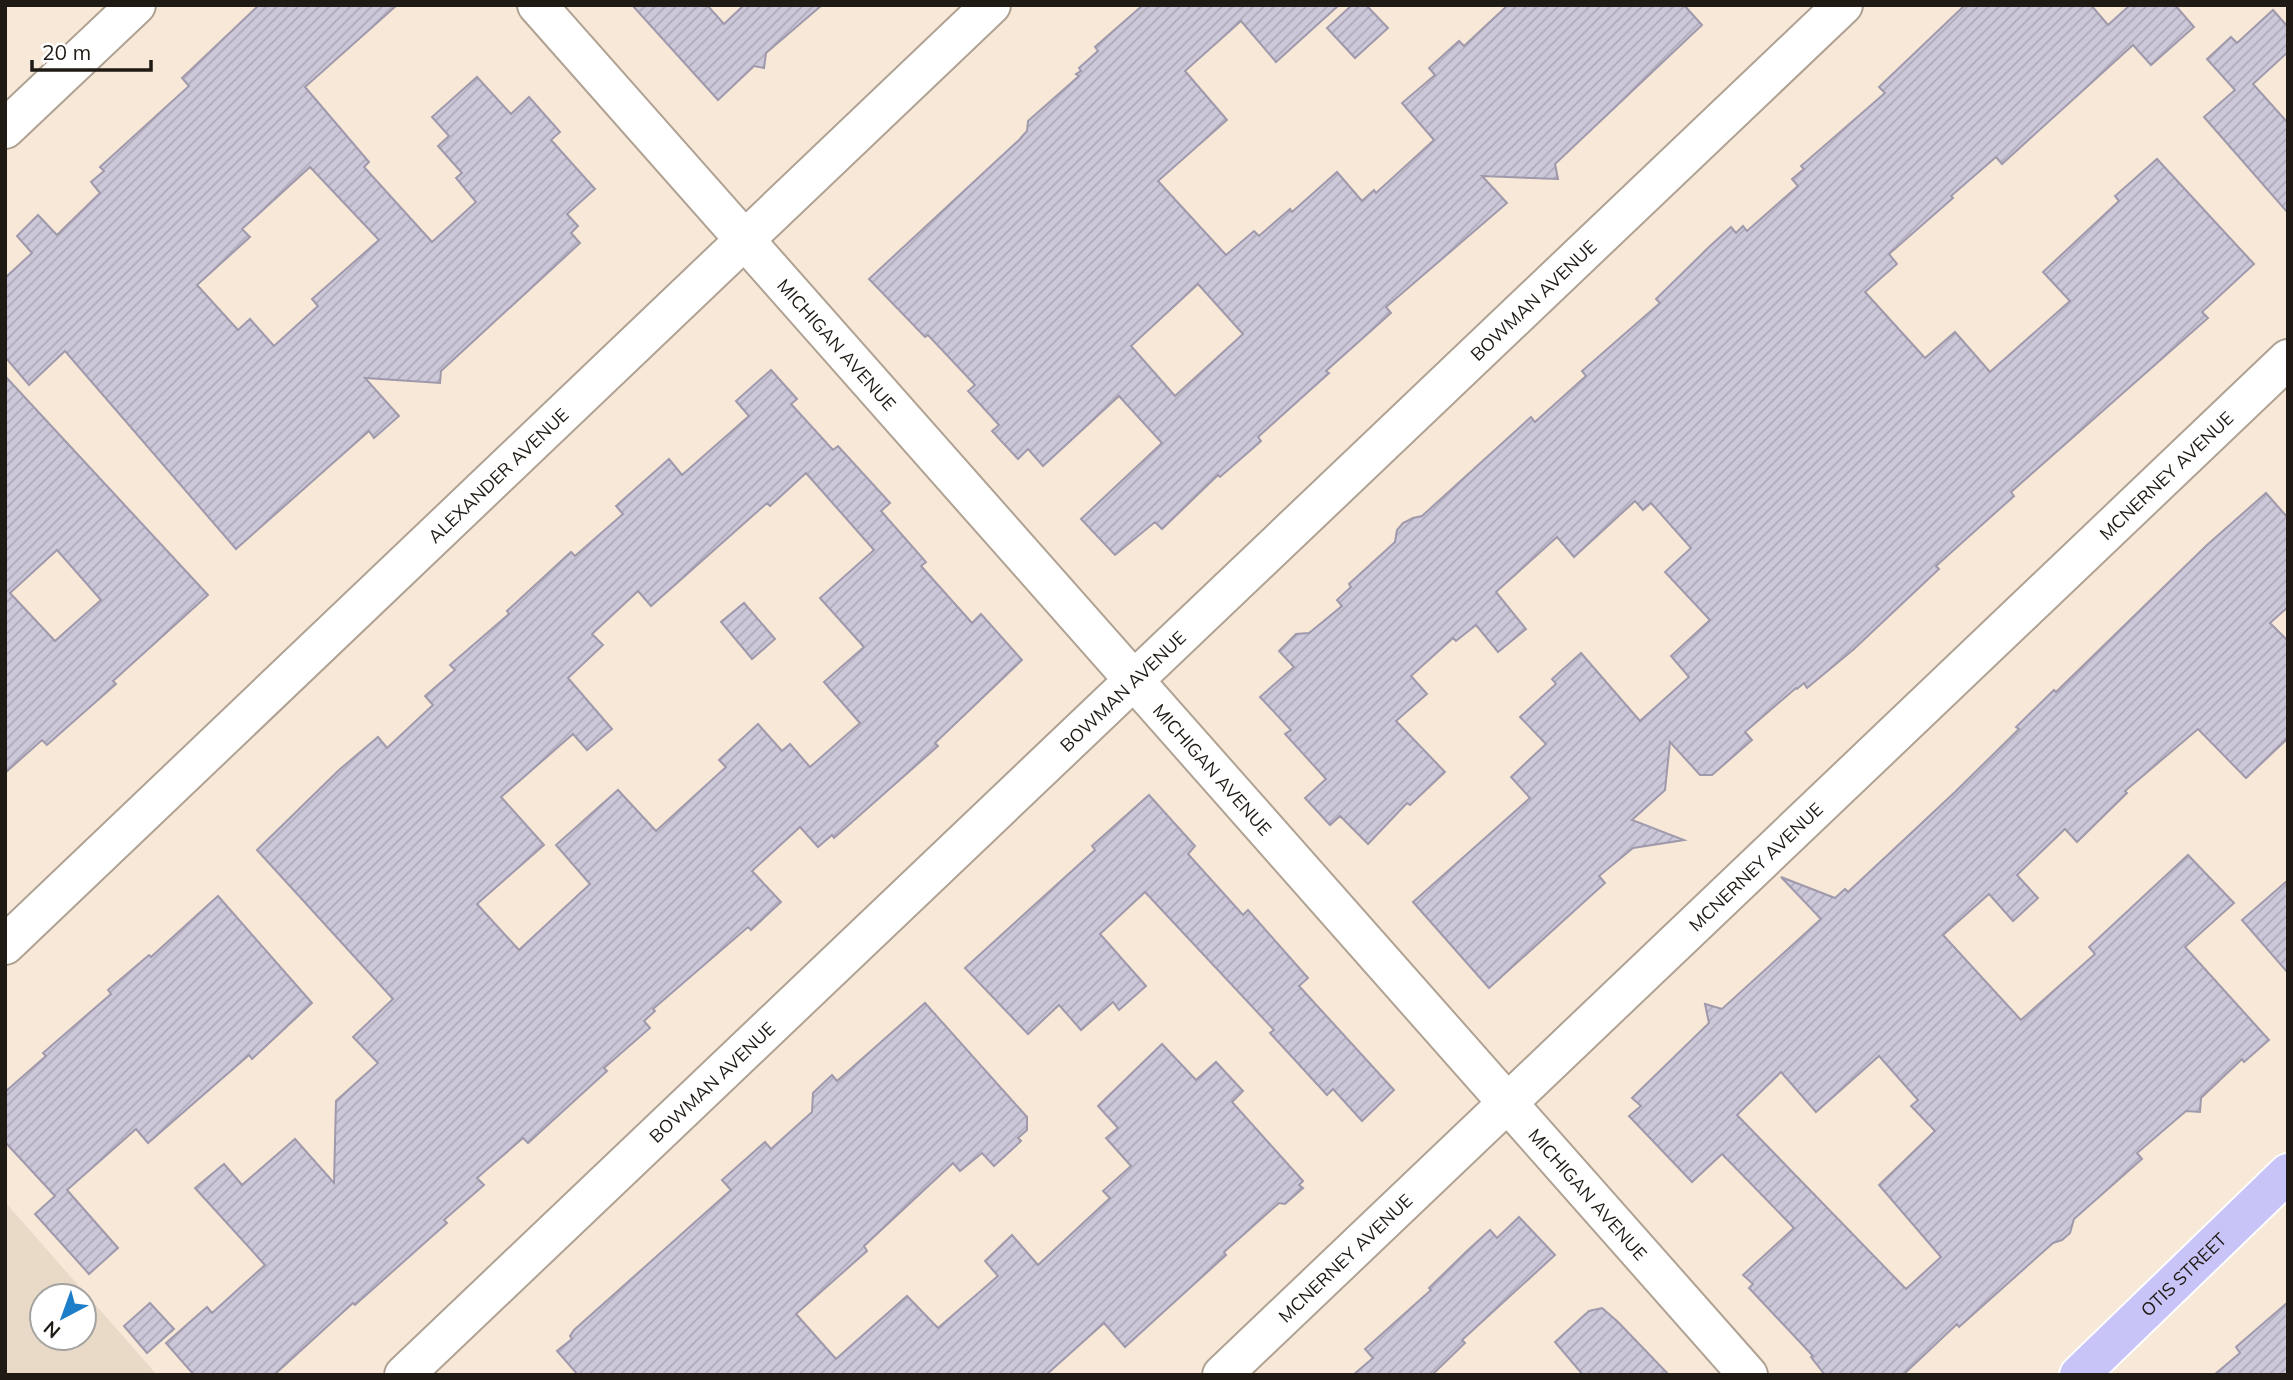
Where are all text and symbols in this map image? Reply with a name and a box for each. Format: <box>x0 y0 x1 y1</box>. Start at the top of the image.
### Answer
scale bar <box>32 28 150 72</box>
text: 20 m <box>42 39 91 65</box>
street label: BOWMAN AVENUE <box>1465 235 1601 365</box>
street label: MICHIGAN AVENUE <box>773 274 901 415</box>
street label: ALEXANDER AVENUE <box>423 403 573 547</box>
street label: MCNERNEY AVENUE <box>2094 406 2238 545</box>
street label: BOWMAN AVENUE <box>1055 626 1190 756</box>
street label: MICHIGAN AVENUE <box>1148 699 1277 840</box>
street label: MCNERNEY AVENUE <box>1684 797 1827 936</box>
street label: BOWMAN AVENUE <box>644 1017 780 1147</box>
street label: MICHIGAN AVENUE <box>1524 1123 1652 1265</box>
street label: MCNERNEY AVENUE <box>1273 1189 1417 1327</box>
street label: OTIS STREET <box>2135 1227 2231 1321</box>
north arrow <box>28 1282 98 1352</box>
text: N <box>39 1316 65 1344</box>

